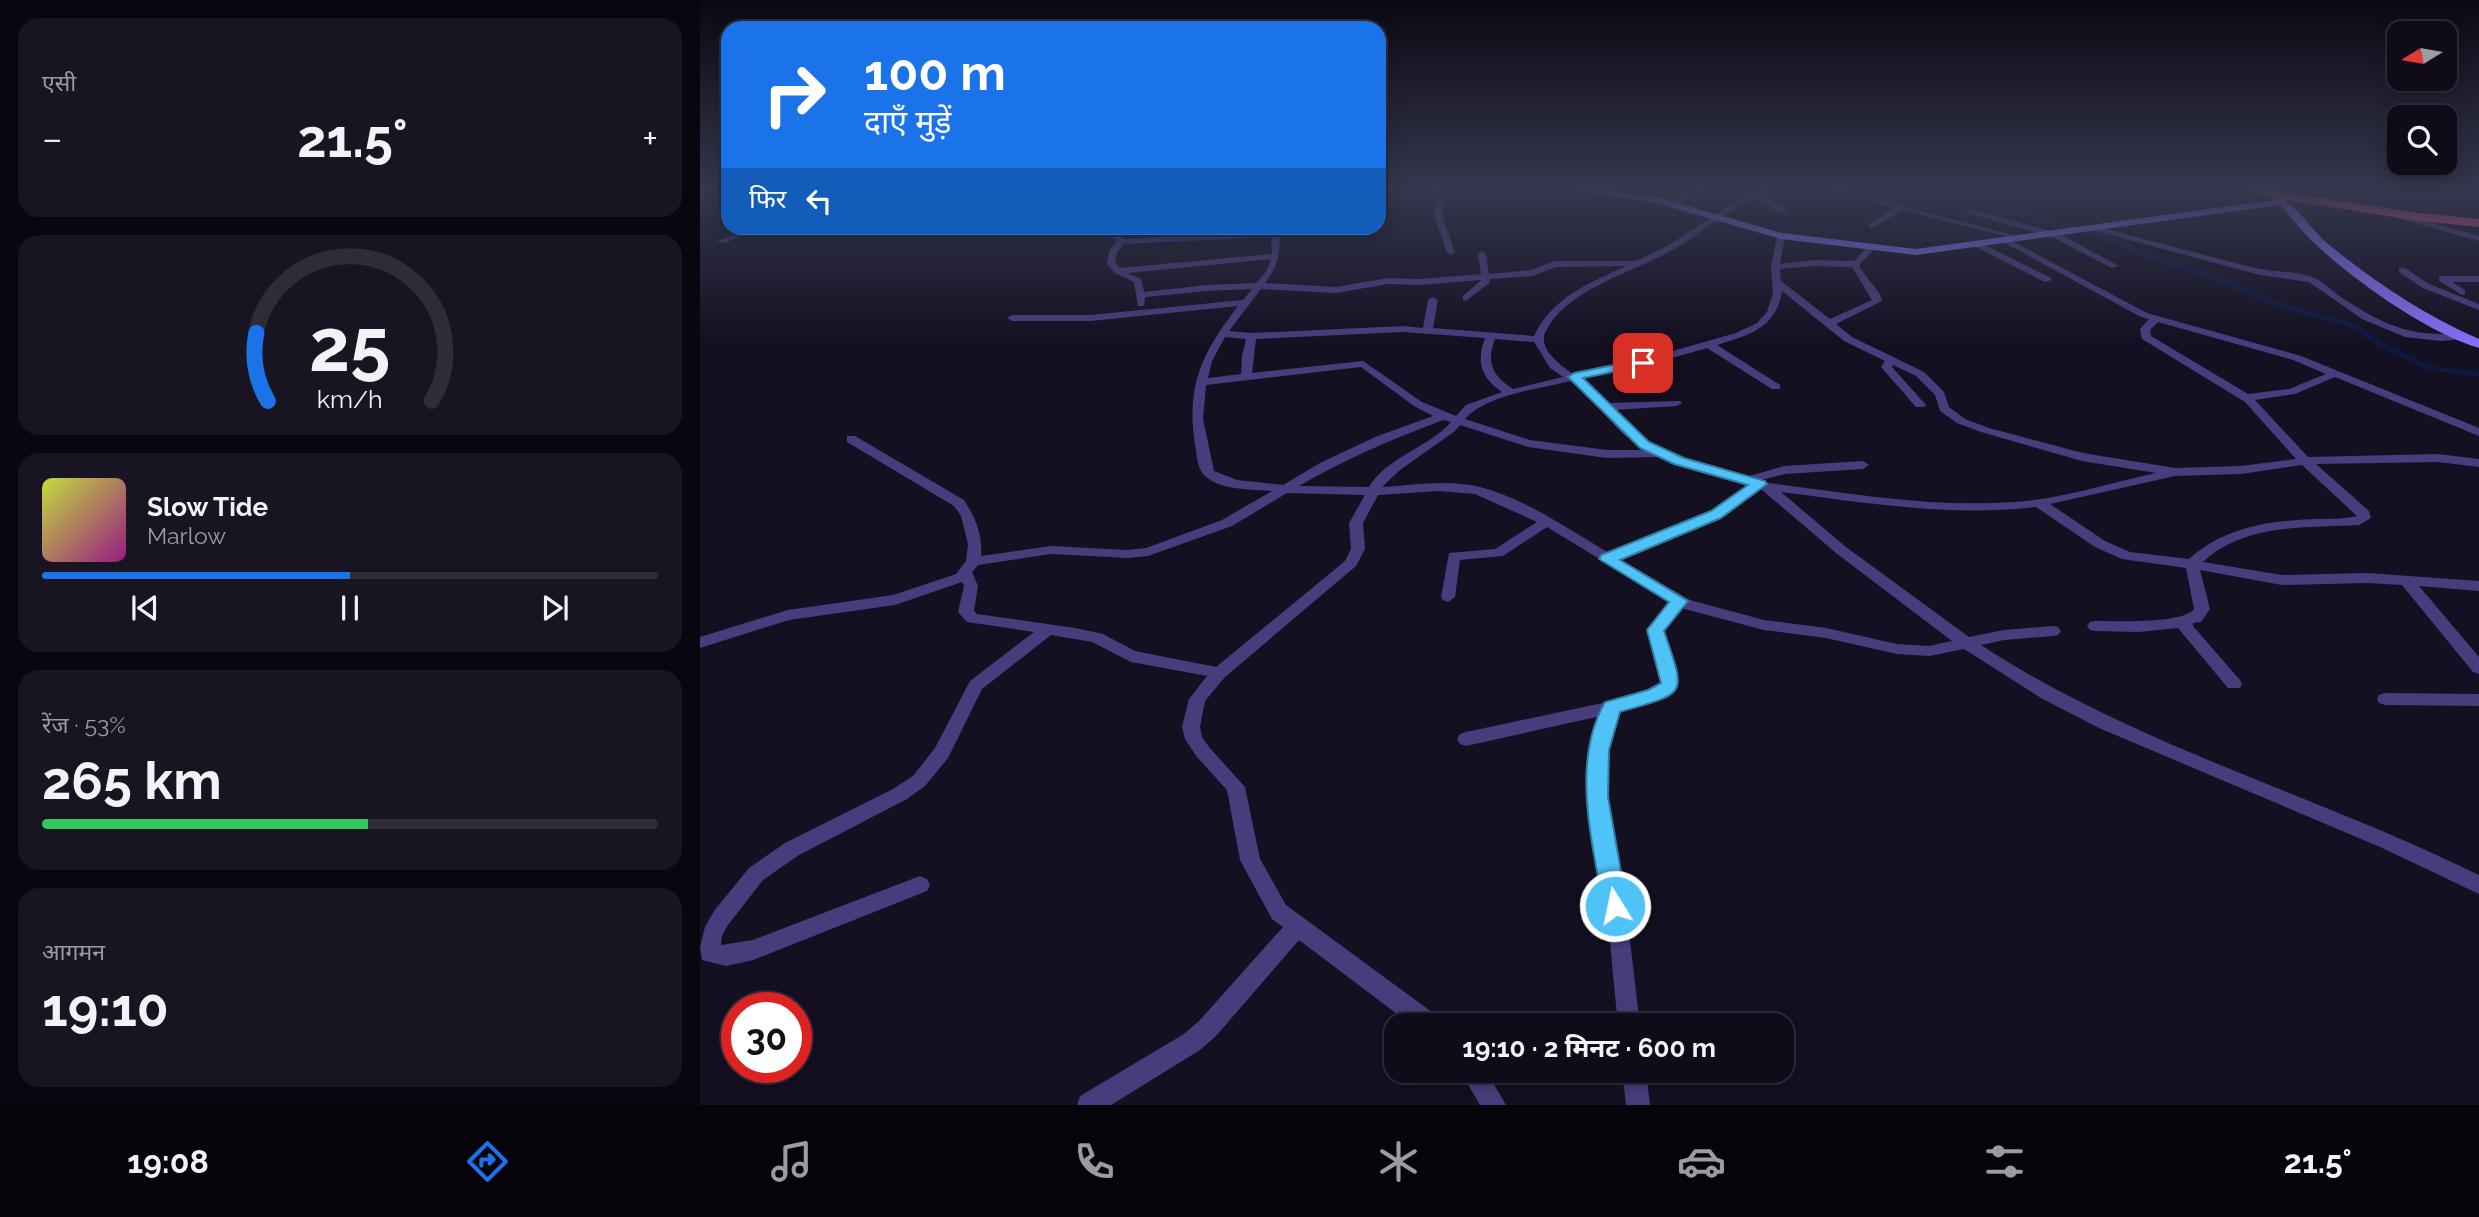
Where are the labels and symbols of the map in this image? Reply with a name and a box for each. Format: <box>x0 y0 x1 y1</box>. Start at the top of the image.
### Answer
north arrow <box>2387 21 2457 91</box>
pin <box>1613 333 1673 393</box>
position arrow <box>1578 869 1652 943</box>
speed limit sign: 30 <box>721 992 812 1083</box>

